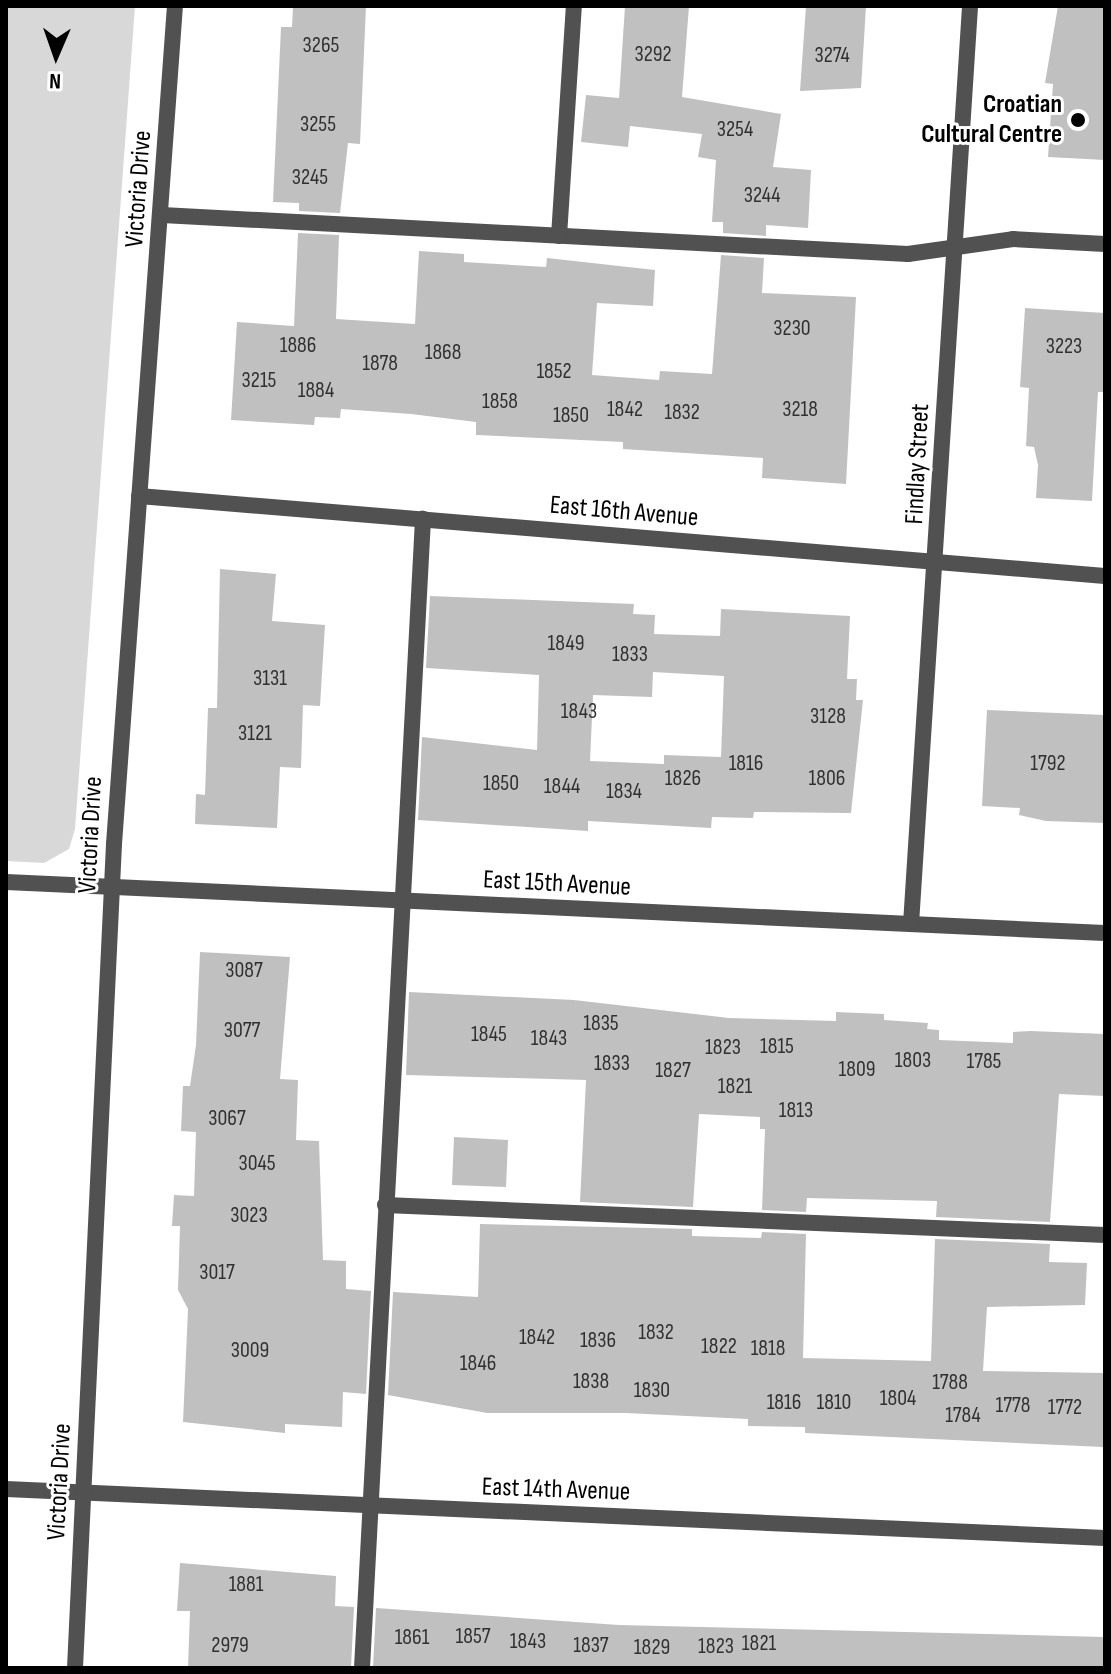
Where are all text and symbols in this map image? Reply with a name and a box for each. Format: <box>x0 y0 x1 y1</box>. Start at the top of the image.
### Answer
north arrow <box>16 16 96 96</box>
house number: 3265 <box>303 33 339 59</box>
house number: 3292 <box>634 42 672 68</box>
house number: 3274 <box>814 43 850 69</box>
text: N <box>49 67 61 94</box>
place label: Croatian Cultural Centre <box>921 89 1062 150</box>
marker: Croatian Cultural Centre <box>1069 111 1087 129</box>
house number: 3255 <box>300 112 336 138</box>
house number: 3254 <box>717 117 753 143</box>
street label: Victoria Drive <box>119 129 159 249</box>
house number: 3245 <box>292 165 328 191</box>
house number: 3244 <box>744 183 780 209</box>
house number: 3230 <box>773 316 811 342</box>
house number: 1886 <box>280 333 316 359</box>
house number: 3223 <box>1046 334 1082 360</box>
house number: 1868 <box>425 340 461 366</box>
house number: 1878 <box>362 351 398 377</box>
house number: 1852 <box>536 359 572 385</box>
house number: 3215 <box>242 368 276 394</box>
house number: 1884 <box>298 378 334 404</box>
house number: 1858 <box>482 389 518 415</box>
house number: 1842 <box>607 397 643 423</box>
house number: 3218 <box>782 397 818 423</box>
house number: 1832 <box>664 400 700 426</box>
house number: 1850 <box>553 403 589 429</box>
street label: Findlay Street <box>899 403 937 525</box>
street label: East 16th Avenue <box>548 490 700 534</box>
house number: 1849 <box>548 631 584 657</box>
house number: 1833 <box>612 642 648 668</box>
house number: 3131 <box>253 666 287 692</box>
house number: 1843 <box>561 699 597 725</box>
house number: 3128 <box>810 704 846 730</box>
house number: 3121 <box>238 721 272 747</box>
house number: 1816 <box>729 751 763 777</box>
house number: 1792 <box>1030 751 1066 777</box>
house number: 1826 <box>665 766 701 792</box>
house number: 1806 <box>809 766 845 792</box>
house number: 1850 <box>483 771 519 797</box>
house number: 1844 <box>544 774 580 800</box>
street label: Victoria Drive <box>72 776 110 894</box>
house number: 1834 <box>606 779 642 805</box>
street label: East 15th Avenue <box>482 865 632 903</box>
house number: 3087 <box>225 958 263 984</box>
house number: 1835 <box>583 1011 619 1037</box>
house number: 3077 <box>224 1018 260 1044</box>
house number: 1845 <box>471 1022 507 1048</box>
house number: 1843 <box>531 1026 567 1052</box>
house number: 1815 <box>760 1034 794 1060</box>
house number: 1823 <box>705 1035 741 1061</box>
house number: 1803 <box>895 1048 931 1074</box>
house number: 1785 <box>967 1049 1001 1075</box>
house number: 1833 <box>594 1051 630 1077</box>
house number: 1809 <box>839 1057 875 1083</box>
house number: 1827 <box>655 1058 691 1084</box>
house number: 1821 <box>718 1074 752 1100</box>
house number: 1813 <box>779 1098 813 1124</box>
house number: 3067 <box>208 1106 246 1132</box>
house number: 3045 <box>238 1151 276 1177</box>
house number: 3023 <box>230 1203 268 1229</box>
house number: 3017 <box>199 1260 235 1286</box>
house number: 1832 <box>638 1320 674 1346</box>
house number: 1842 <box>519 1325 555 1351</box>
house number: 1836 <box>580 1328 616 1354</box>
house number: 1822 <box>701 1334 737 1360</box>
house number: 1818 <box>751 1336 785 1362</box>
house number: 3009 <box>231 1338 269 1364</box>
house number: 1846 <box>460 1351 496 1377</box>
house number: 1838 <box>573 1369 609 1395</box>
house number: 1788 <box>932 1370 968 1396</box>
house number: 1830 <box>634 1378 670 1404</box>
house number: 1804 <box>880 1386 916 1412</box>
house number: 1816 <box>767 1390 801 1416</box>
house number: 1810 <box>817 1390 851 1416</box>
house number: 1778 <box>996 1393 1030 1419</box>
house number: 1772 <box>1048 1395 1082 1421</box>
house number: 1784 <box>945 1403 981 1429</box>
street label: Victoria Drive <box>41 1423 79 1541</box>
street label: East 14th Avenue <box>481 1472 631 1508</box>
house number: 1881 <box>229 1572 263 1598</box>
house number: 1857 <box>456 1624 490 1650</box>
house number: 1861 <box>395 1625 429 1651</box>
house number: 1843 <box>510 1629 546 1655</box>
house number: 1821 <box>742 1631 776 1657</box>
house number: 2979 <box>211 1633 249 1659</box>
house number: 1837 <box>573 1633 609 1659</box>
house number: 1823 <box>698 1634 734 1660</box>
house number: 1829 <box>634 1635 670 1661</box>

